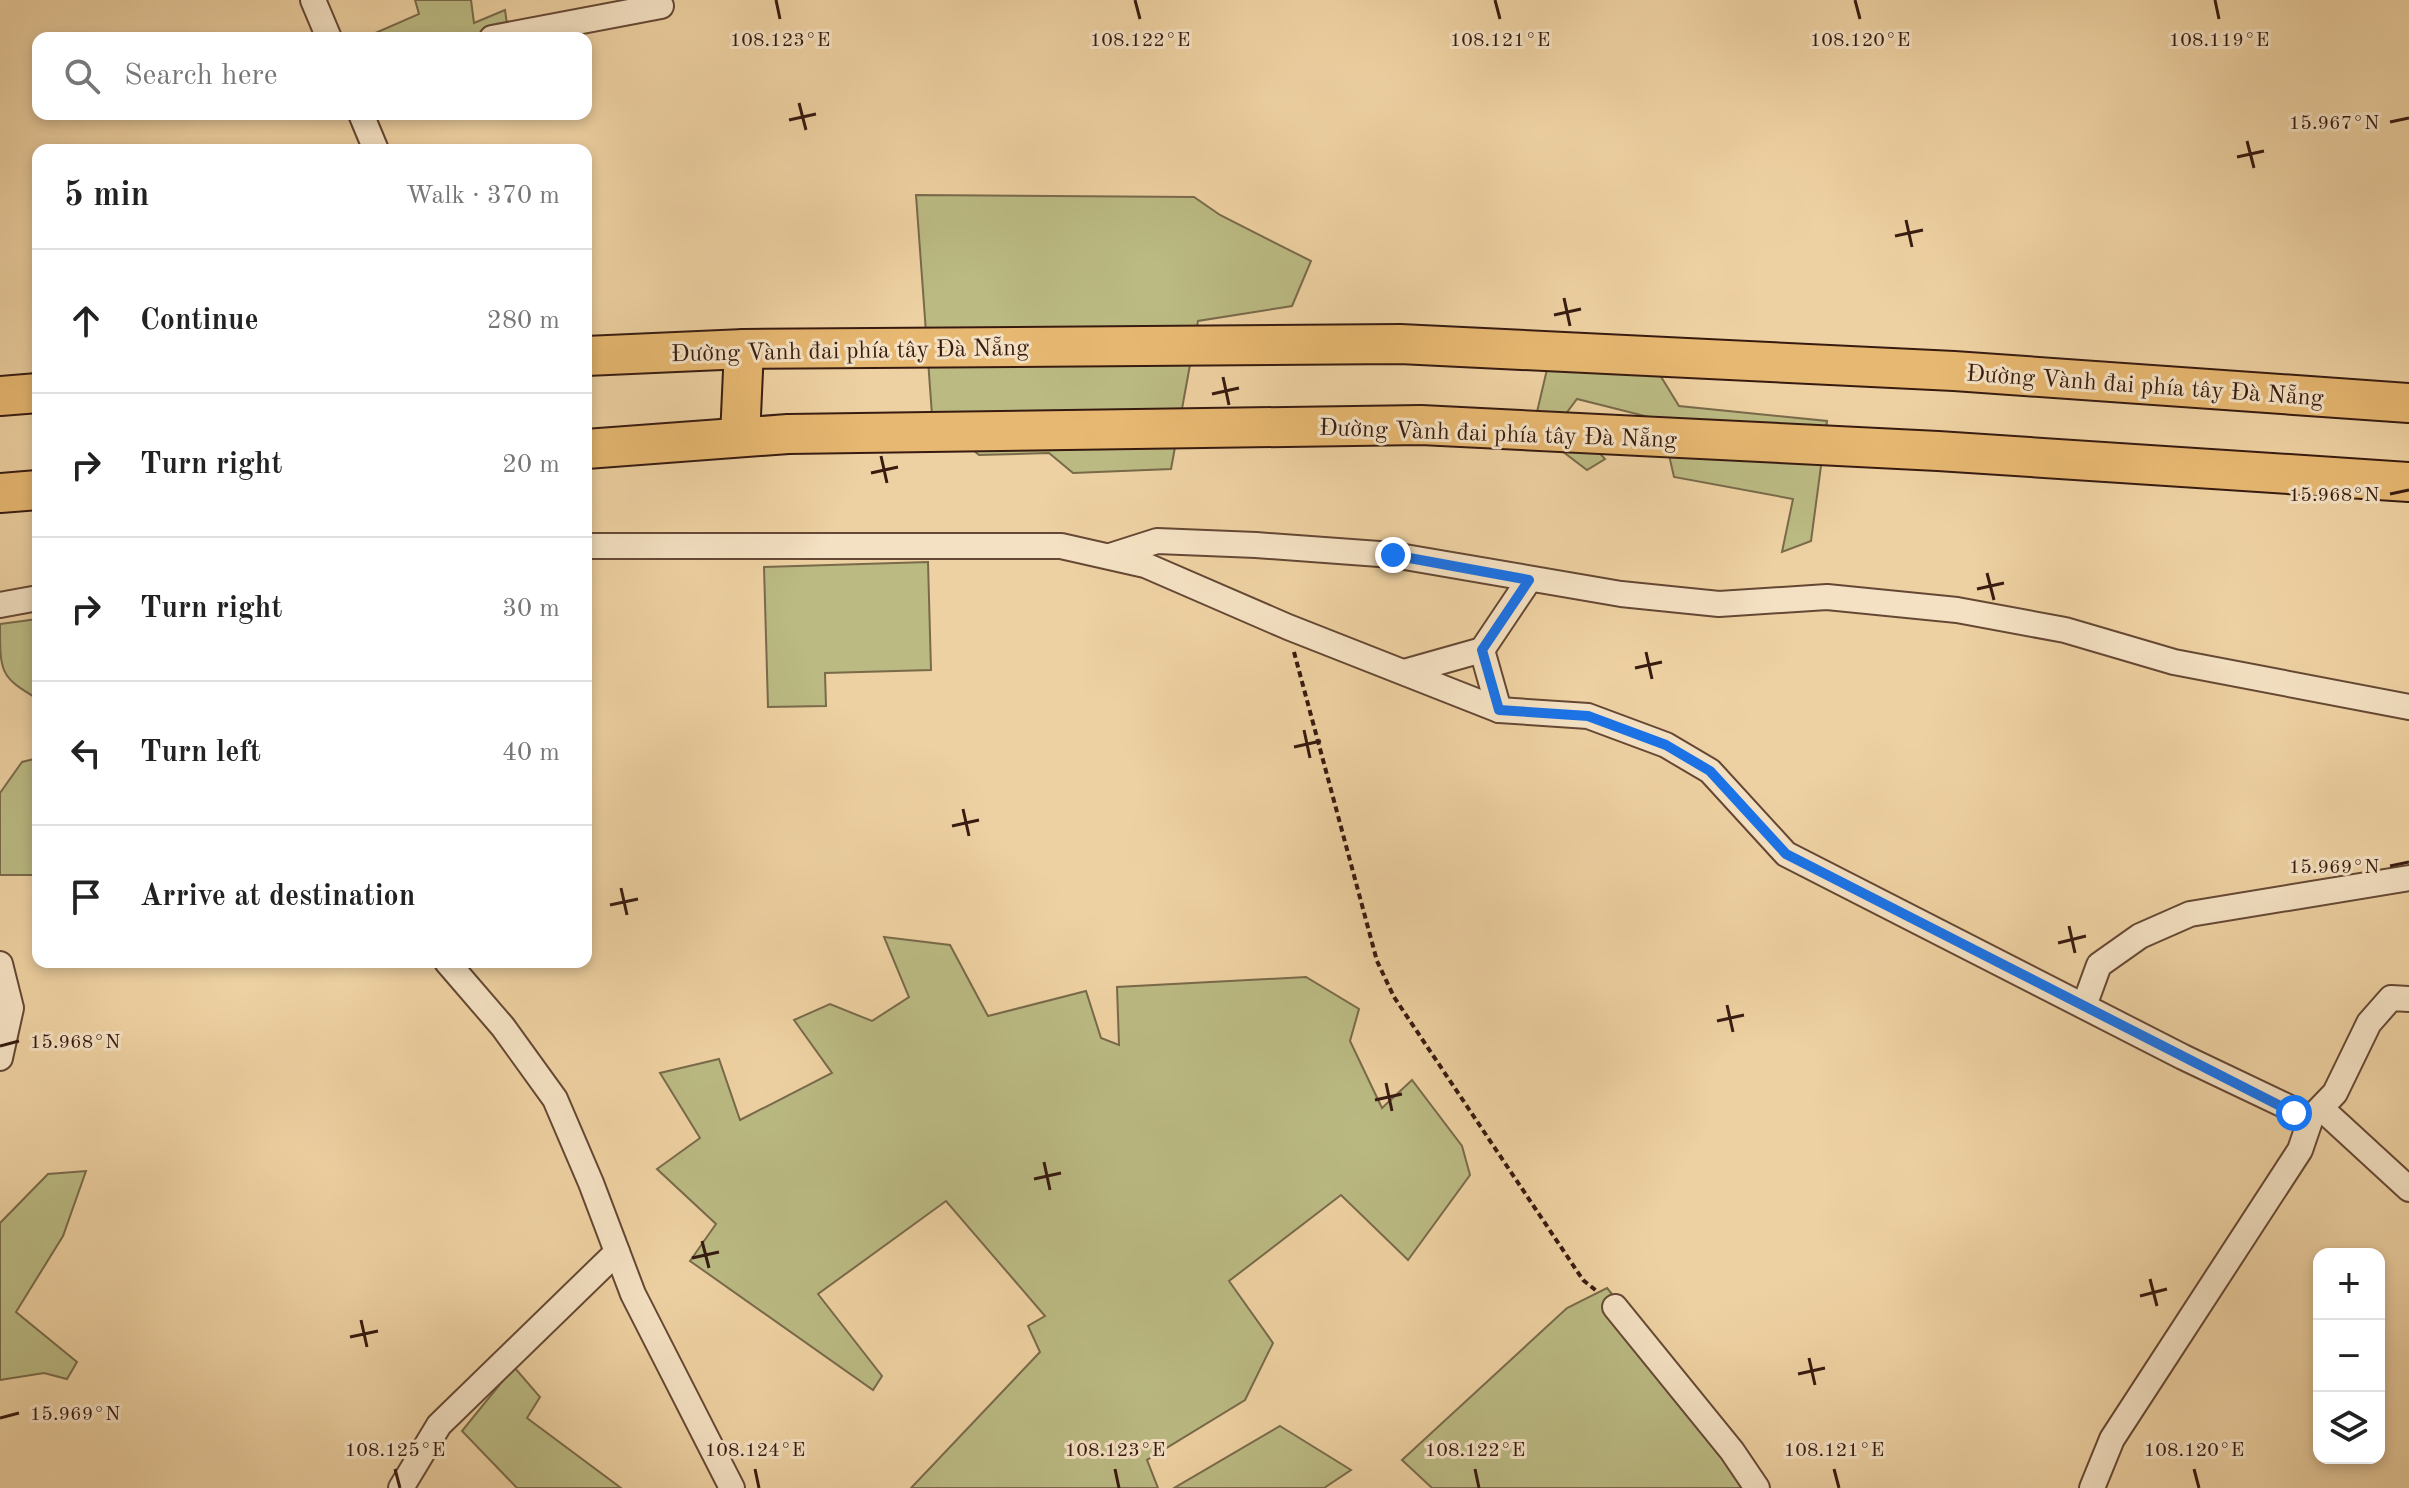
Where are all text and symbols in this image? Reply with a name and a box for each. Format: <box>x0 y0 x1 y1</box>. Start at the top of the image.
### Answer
text: 108.123°E <box>730 31 830 51</box>
text: 108.122°E <box>1090 31 1190 51</box>
text: 108.121°E <box>1450 31 1550 51</box>
text: 108.120°E <box>1810 31 1910 51</box>
text: 108.119°E <box>2169 31 2269 51</box>
search box <box>32 32 592 120</box>
icon: search <box>60 54 104 98</box>
text: Search here <box>124 61 278 91</box>
text: 15.967°N <box>2289 114 2379 134</box>
text: 5 min <box>64 179 149 213</box>
text: Walk · 370 m <box>406 183 560 209</box>
icon: ahead <box>64 299 108 343</box>
text: Continue <box>140 306 259 336</box>
text: 280 m <box>487 308 560 334</box>
street label: Đường Vành đai phía tây Đà Nẵng <box>671 335 1029 367</box>
street label: Đường Vành đai phía tây Đà Nẵng <box>1965 361 2325 411</box>
street label: Đường Vành đai phía tây Đà Nẵng <box>1318 415 1677 453</box>
icon: right <box>64 443 108 487</box>
text: Turn right <box>140 450 282 480</box>
text: 20 m <box>502 452 560 478</box>
text: 15.968°N <box>2289 486 2379 506</box>
route end <box>1375 537 1411 573</box>
icon: right <box>64 587 108 631</box>
text: Turn right <box>140 594 282 624</box>
text: 30 m <box>502 596 560 622</box>
icon: left <box>64 731 108 775</box>
text: Turn left <box>140 738 261 768</box>
text: 40 m <box>502 740 560 766</box>
text: 15.969°N <box>2289 858 2379 878</box>
icon: arrive <box>64 875 108 919</box>
text: Arrive at destination <box>140 882 415 912</box>
text: 15.968°N <box>30 1033 120 1053</box>
route start <box>2276 1095 2312 1131</box>
map controls <box>2313 1248 2385 1464</box>
button: + <box>2313 1248 2385 1320</box>
button: − <box>2313 1320 2385 1392</box>
button: layers <box>2313 1392 2385 1464</box>
text: 15.969°N <box>30 1405 120 1425</box>
text: 108.125°E <box>345 1441 445 1461</box>
text: 108.124°E <box>705 1441 805 1461</box>
text: 108.123°E <box>1065 1441 1165 1461</box>
text: 108.122°E <box>1425 1441 1525 1461</box>
text: 108.121°E <box>1784 1441 1884 1461</box>
text: 108.120°E <box>2144 1441 2244 1461</box>

